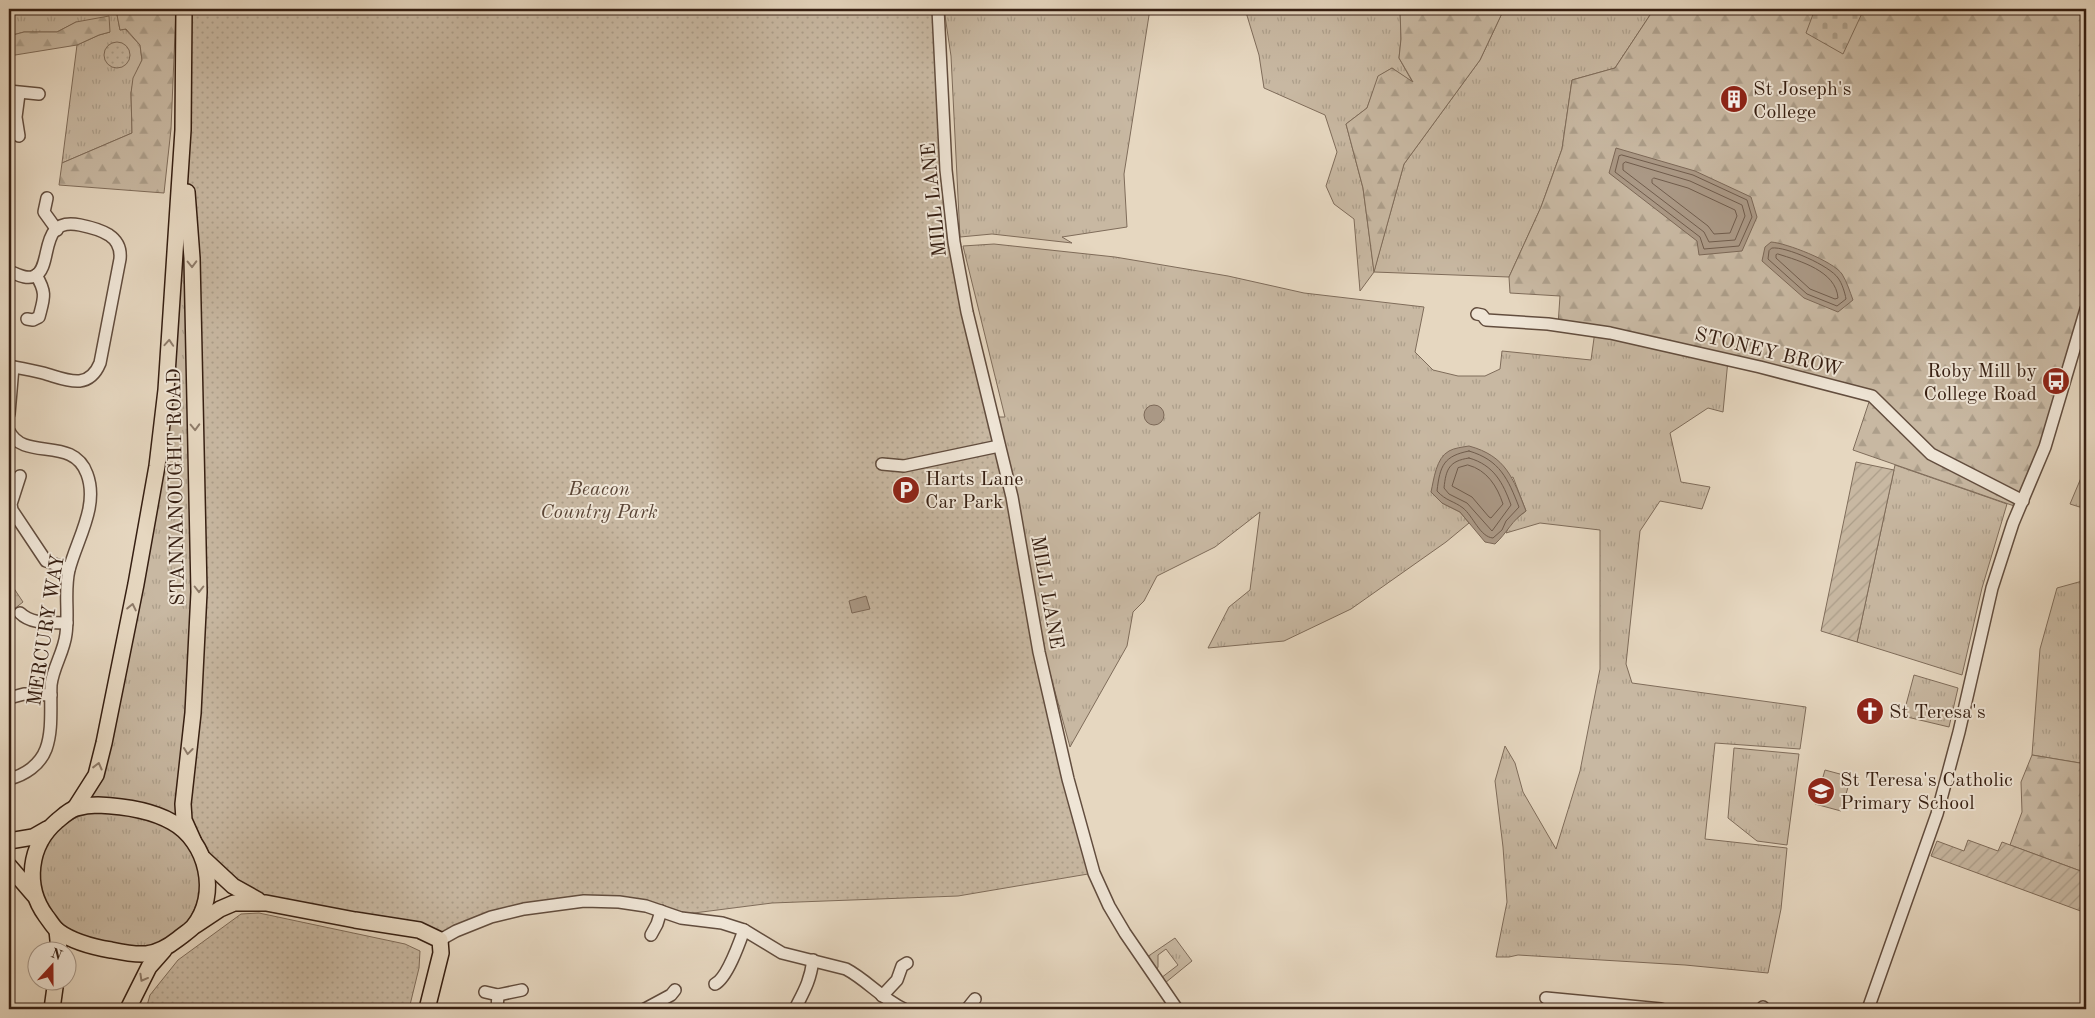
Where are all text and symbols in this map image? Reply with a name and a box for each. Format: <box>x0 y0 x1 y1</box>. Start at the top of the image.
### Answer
place label: St Joseph's College <box>1753 80 1851 123</box>
building icon: St Joseph's College <box>1719 84 1749 114</box>
street label: MILL LANE <box>919 142 951 258</box>
one-way arrow <box>187 261 197 269</box>
street label: STONEY BROW <box>1692 325 1845 381</box>
one-way arrow <box>164 338 175 346</box>
place label: Roby Mill by College Road <box>1924 362 2037 405</box>
bus stop icon: Roby Mill by College Road <box>2041 366 2071 396</box>
street label: STANNANOUGHT ROAD <box>165 368 189 606</box>
one-way arrow <box>190 424 200 431</box>
place label: Harts Lane Car Park <box>925 470 1023 513</box>
parking icon: Harts Lane Car Park <box>891 475 921 505</box>
park label: Beacon Country Park <box>540 480 658 523</box>
street label: MILL LANE <box>1026 534 1066 651</box>
street label: MERCURY WAY <box>25 553 69 708</box>
one-way arrow <box>194 586 204 594</box>
one-way arrow <box>126 603 136 612</box>
church icon: St Teresa's <box>1855 696 1885 726</box>
place label: St Teresa's <box>1889 703 1986 723</box>
one-way arrow <box>183 748 194 756</box>
one-way arrow <box>92 762 103 771</box>
place label: St Teresa's Catholic Primary School <box>1840 771 2013 814</box>
school or university icon: St Teresa's Catholic Primary School <box>1806 776 1836 806</box>
north arrow <box>28 940 78 990</box>
text: N <box>49 946 64 963</box>
one-way arrow <box>140 973 150 982</box>

